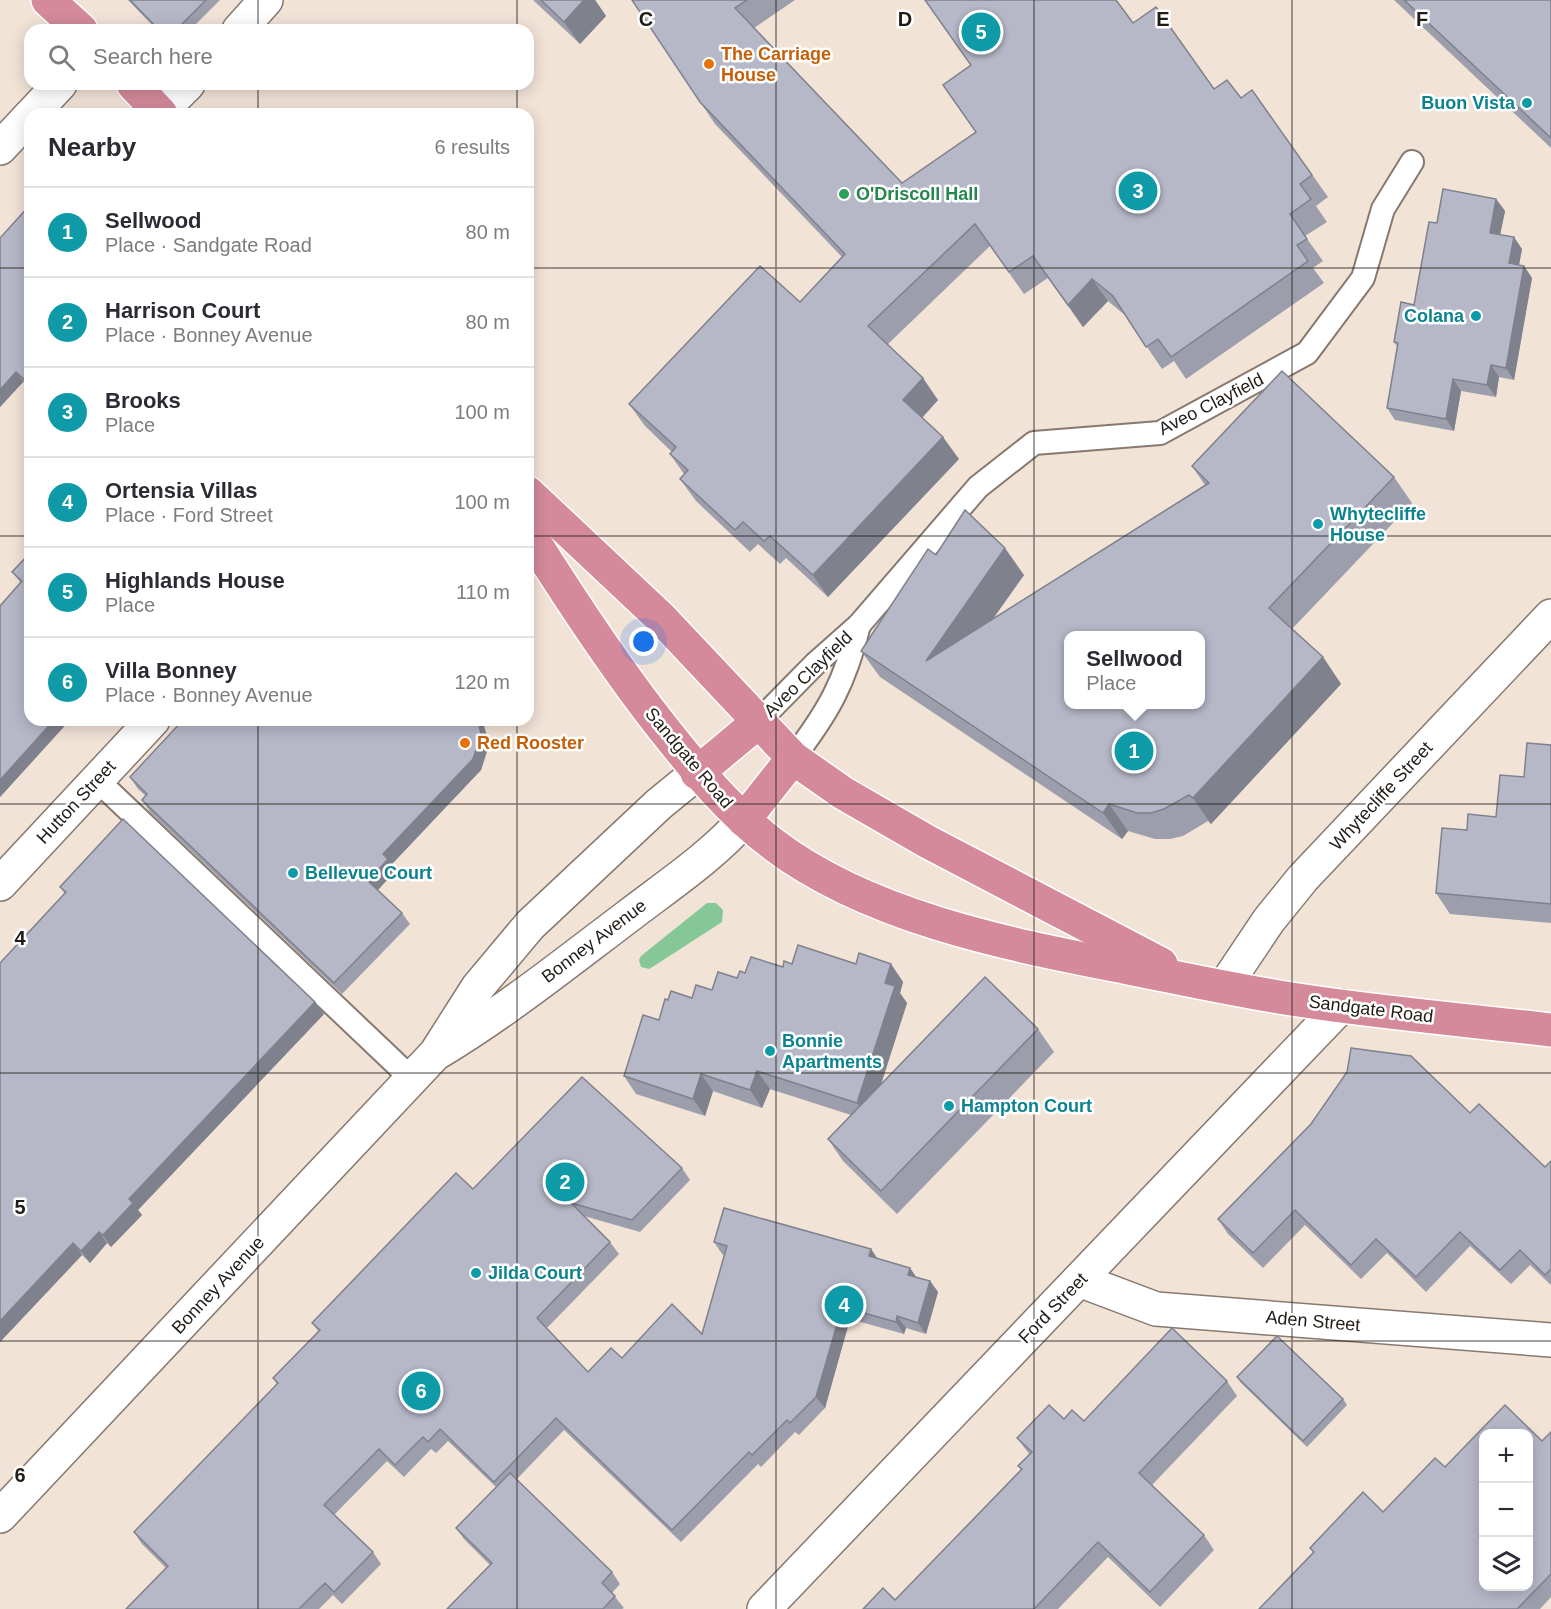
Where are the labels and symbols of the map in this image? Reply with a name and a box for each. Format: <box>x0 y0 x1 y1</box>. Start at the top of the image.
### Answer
text: C <box>639 8 653 30</box>
text: D <box>898 8 912 30</box>
text: E <box>1156 8 1170 30</box>
text: F <box>1416 8 1428 30</box>
pin: 5 <box>962 9 1000 54</box>
place label: The Carriage House <box>721 44 831 85</box>
marker: The Carriage House <box>702 57 716 71</box>
place label: Buon Vista <box>1421 93 1516 113</box>
marker: Buon Vista <box>1520 96 1534 110</box>
pin: 3 <box>1118 168 1158 213</box>
place label: O'Driscoll Hall <box>856 184 978 204</box>
marker: O'Driscoll Hall <box>837 187 851 201</box>
place label: Colana <box>1404 306 1465 326</box>
marker: Colana <box>1469 309 1483 323</box>
street label: Aveo Clayfield <box>1155 369 1267 439</box>
place label: Whytecliffe House <box>1330 504 1426 545</box>
marker: Whytecliffe House <box>1311 517 1325 531</box>
your location <box>629 627 658 656</box>
street label: Aveo Clayfield <box>760 627 856 721</box>
street label: Sandgate Road <box>641 704 737 812</box>
pin: 1 <box>1114 728 1154 774</box>
place label: Red Rooster <box>477 733 584 753</box>
marker: Red Rooster <box>458 736 472 750</box>
street label: Whytecliffe Street <box>1326 738 1436 854</box>
street label: Hutton Street <box>33 756 119 848</box>
place label: Bellevue Court <box>305 863 432 883</box>
marker: Bellevue Court <box>286 866 300 880</box>
street label: Bonney Avenue <box>538 895 650 987</box>
text: 4 <box>14 927 26 949</box>
street label: Sandgate Road <box>1308 991 1434 1027</box>
place label: Bonnie Apartments <box>782 1031 882 1072</box>
marker: Bonnie Apartments <box>763 1044 777 1058</box>
place label: Hampton Court <box>961 1096 1092 1116</box>
marker: Hampton Court <box>942 1099 956 1113</box>
pin: 2 <box>546 1160 584 1204</box>
text: 5 <box>14 1196 26 1218</box>
street label: Bonney Avenue <box>168 1232 268 1338</box>
place label: Jilda Court <box>488 1263 582 1283</box>
marker: Jilda Court <box>469 1266 483 1280</box>
street label: Ford Street <box>1015 1269 1091 1347</box>
pin: 4 <box>824 1282 864 1328</box>
street label: Aden Street <box>1265 1307 1361 1335</box>
pin: 6 <box>402 1368 440 1414</box>
text: 6 <box>14 1464 26 1486</box>

